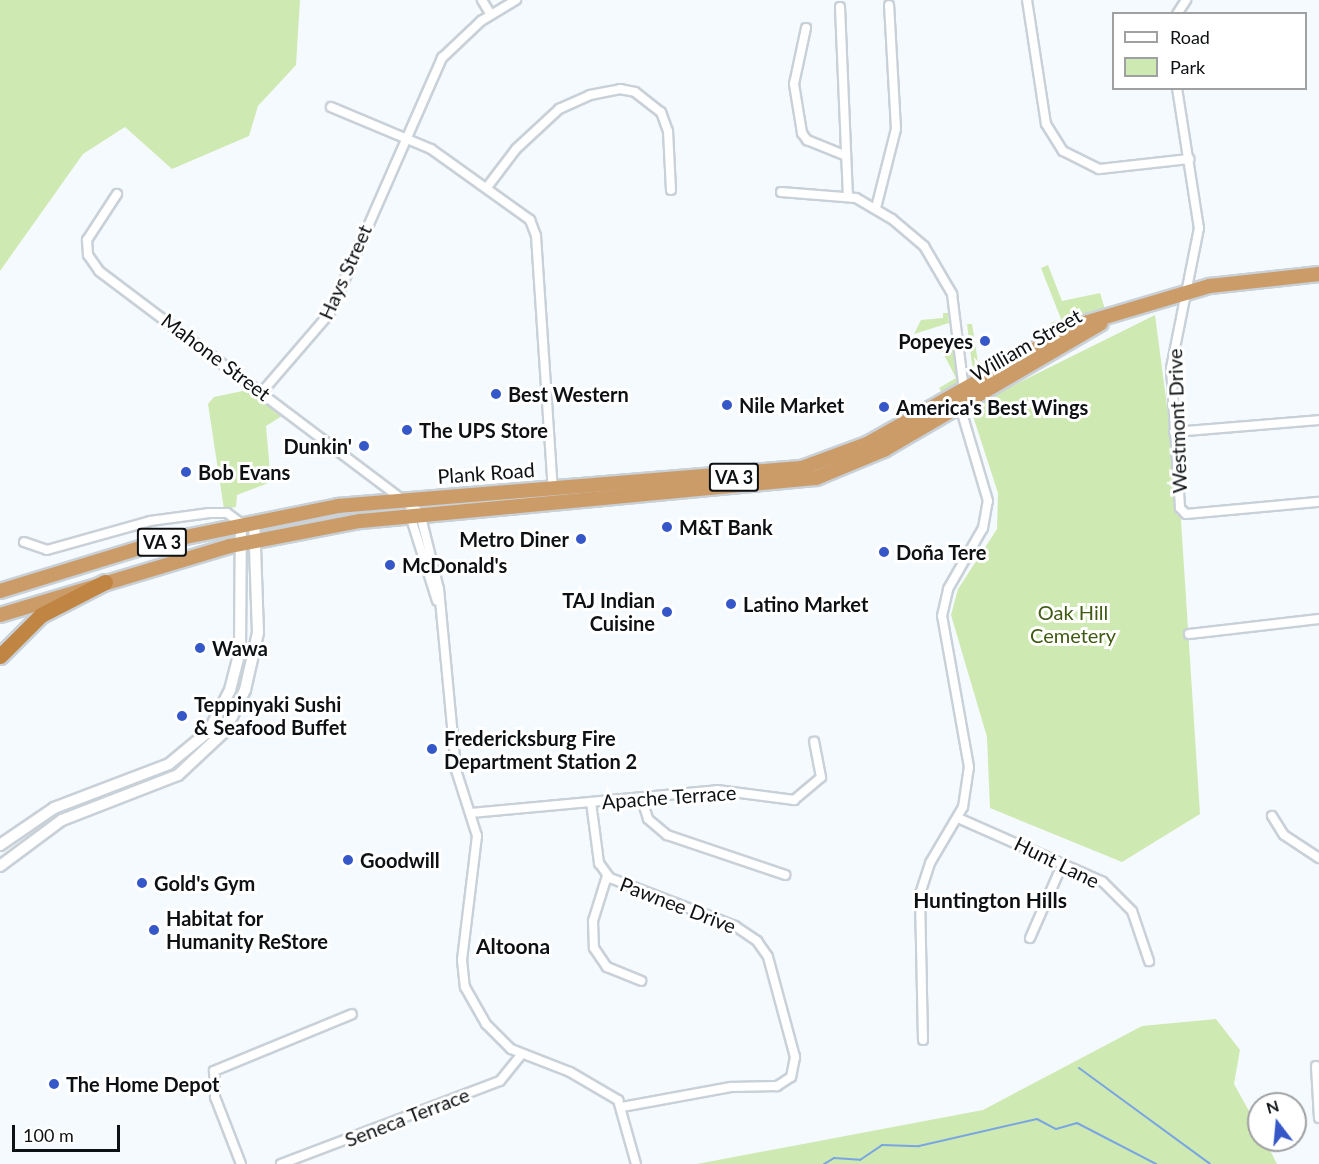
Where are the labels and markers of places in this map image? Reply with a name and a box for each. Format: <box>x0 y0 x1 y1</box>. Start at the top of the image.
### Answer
place label: Popeyes <box>898 329 973 353</box>
marker: Popeyes <box>978 334 992 348</box>
place label: Best Western <box>508 382 629 406</box>
marker: Best Western <box>489 387 503 401</box>
place label: Nile Market <box>739 393 844 417</box>
place label: America's Best Wings <box>896 395 1088 419</box>
marker: Nile Market <box>720 398 734 412</box>
marker: America's Best Wings <box>877 400 891 414</box>
place label: The UPS Store <box>419 418 548 442</box>
marker: The UPS Store <box>400 423 414 437</box>
place label: Dunkin' <box>283 434 352 458</box>
marker: Dunkin' <box>357 439 371 453</box>
place label: Bob Evans <box>198 460 290 484</box>
marker: Bob Evans <box>179 465 193 479</box>
place label: M&T Bank <box>679 515 773 539</box>
marker: M&T Bank <box>660 520 674 534</box>
place label: Metro Diner <box>459 527 569 551</box>
marker: Metro Diner <box>574 532 588 546</box>
place label: Doña Tere <box>896 540 987 564</box>
marker: Doña Tere <box>877 545 891 559</box>
place label: McDonald's <box>402 553 507 577</box>
marker: McDonald's <box>383 558 397 572</box>
place label: TAJ Indian Cuisine <box>562 588 655 635</box>
place label: Latino Market <box>743 592 868 616</box>
marker: Latino Market <box>724 597 738 611</box>
marker: TAJ Indian Cuisine <box>660 605 674 619</box>
place label: Wawa <box>212 636 268 660</box>
marker: Wawa <box>193 641 207 655</box>
place label: Teppinyaki Sushi & Seafood Buffet <box>194 692 347 739</box>
marker: Teppinyaki Sushi & Seafood Buffet <box>175 709 189 723</box>
place label: Fredericksburg Fire Department Station 2 <box>444 726 637 773</box>
marker: Fredericksburg Fire Department Station 2 <box>425 742 439 756</box>
place label: Goodwill <box>360 848 440 872</box>
marker: Goodwill <box>341 853 355 867</box>
place label: Gold's Gym <box>154 871 255 895</box>
marker: Gold's Gym <box>135 876 149 890</box>
place label: Habitat for Humanity ReStore <box>166 906 329 953</box>
marker: Habitat for Humanity ReStore <box>147 923 161 937</box>
place label: The Home Depot <box>66 1072 219 1096</box>
marker: The Home Depot <box>47 1077 61 1091</box>

